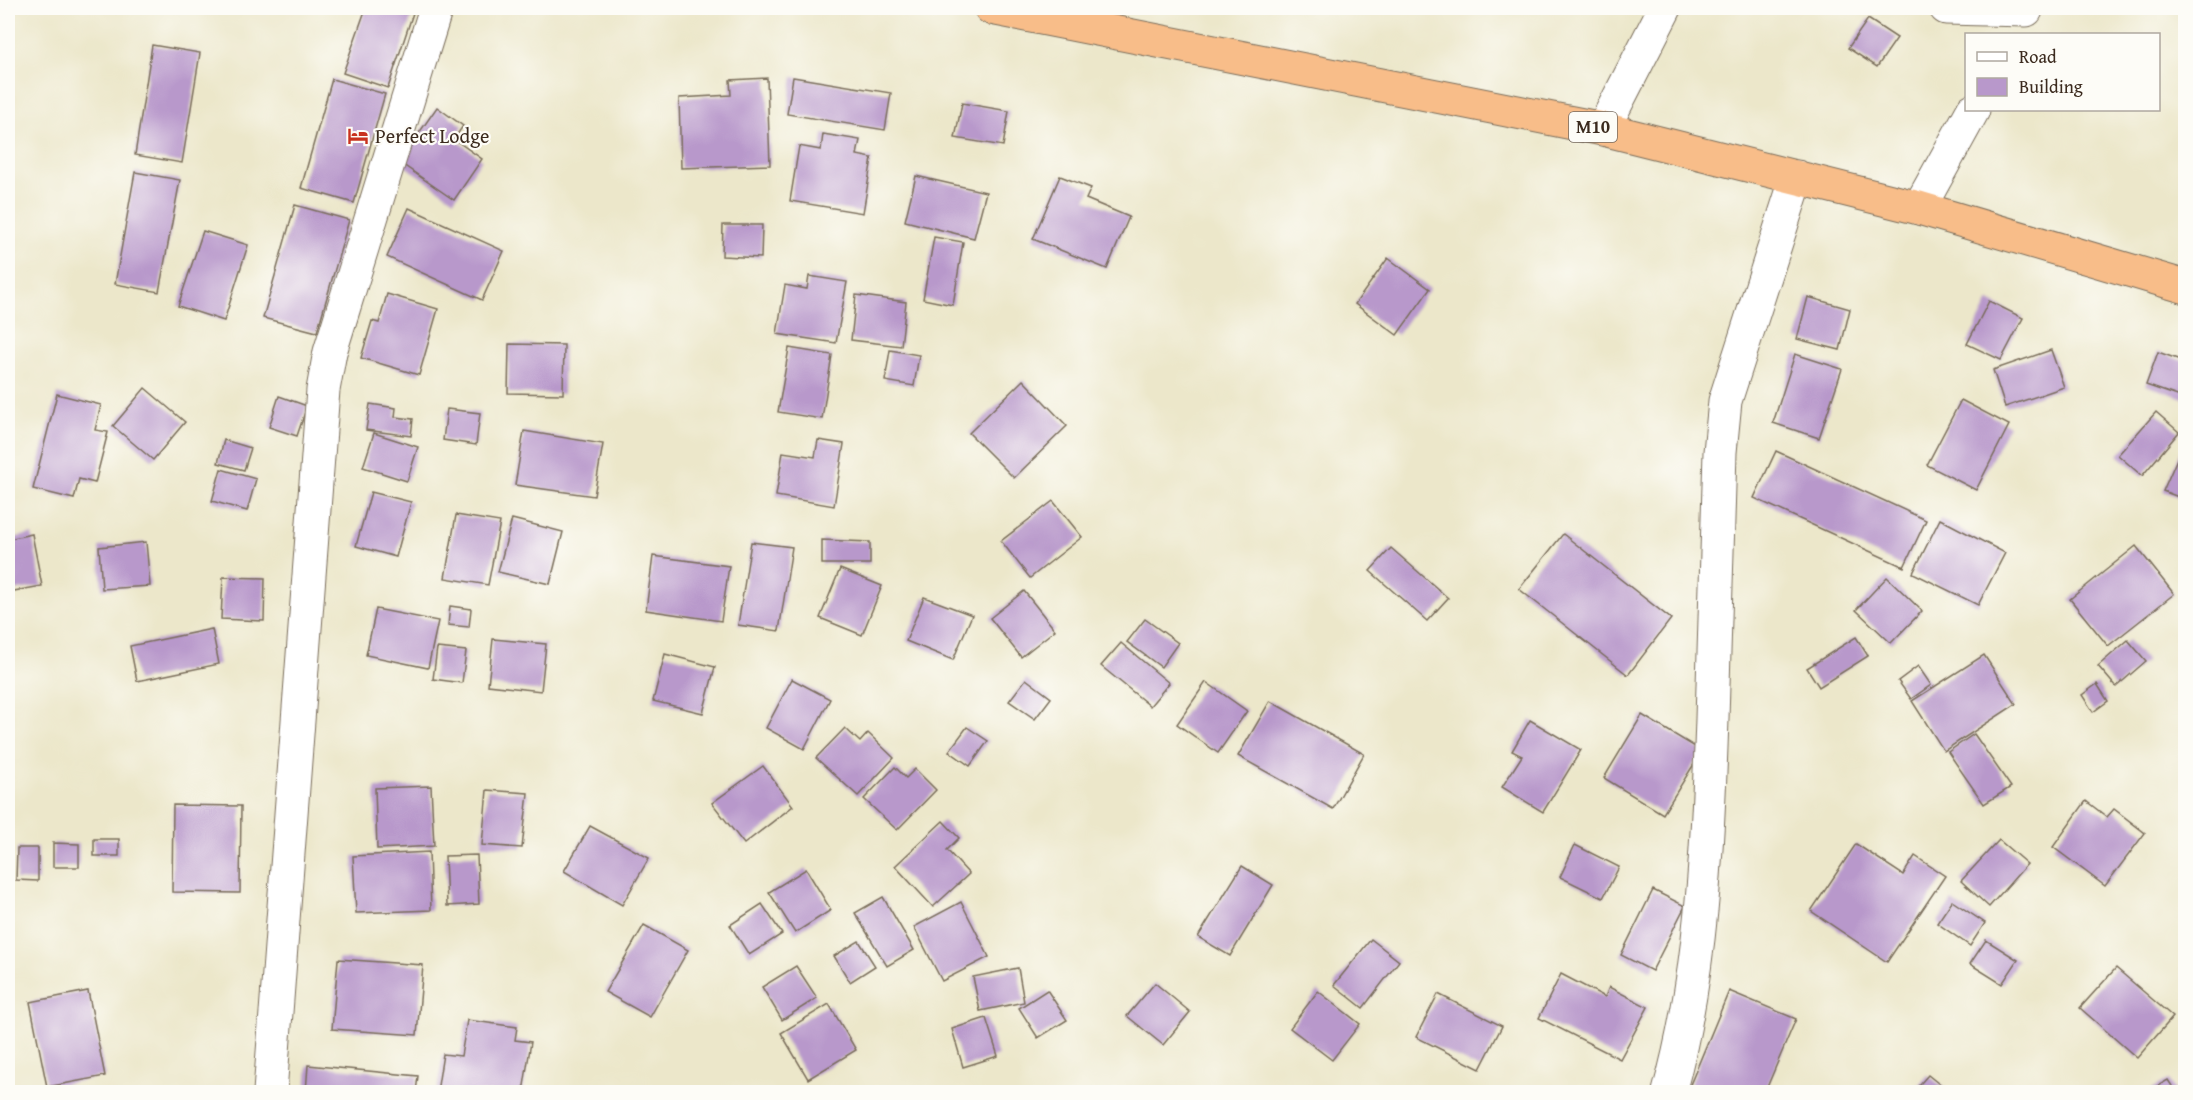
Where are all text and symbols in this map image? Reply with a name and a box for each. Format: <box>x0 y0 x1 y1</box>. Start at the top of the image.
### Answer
legend <box>1965 33 2160 111</box>
text: Road <box>2019 43 2057 70</box>
text: Building <box>2019 73 2083 100</box>
road number: M10 <box>1569 112 1617 142</box>
place label: Perfect Lodge <box>375 121 489 150</box>
hotel icon: Perfect Lodge <box>346 124 370 148</box>

